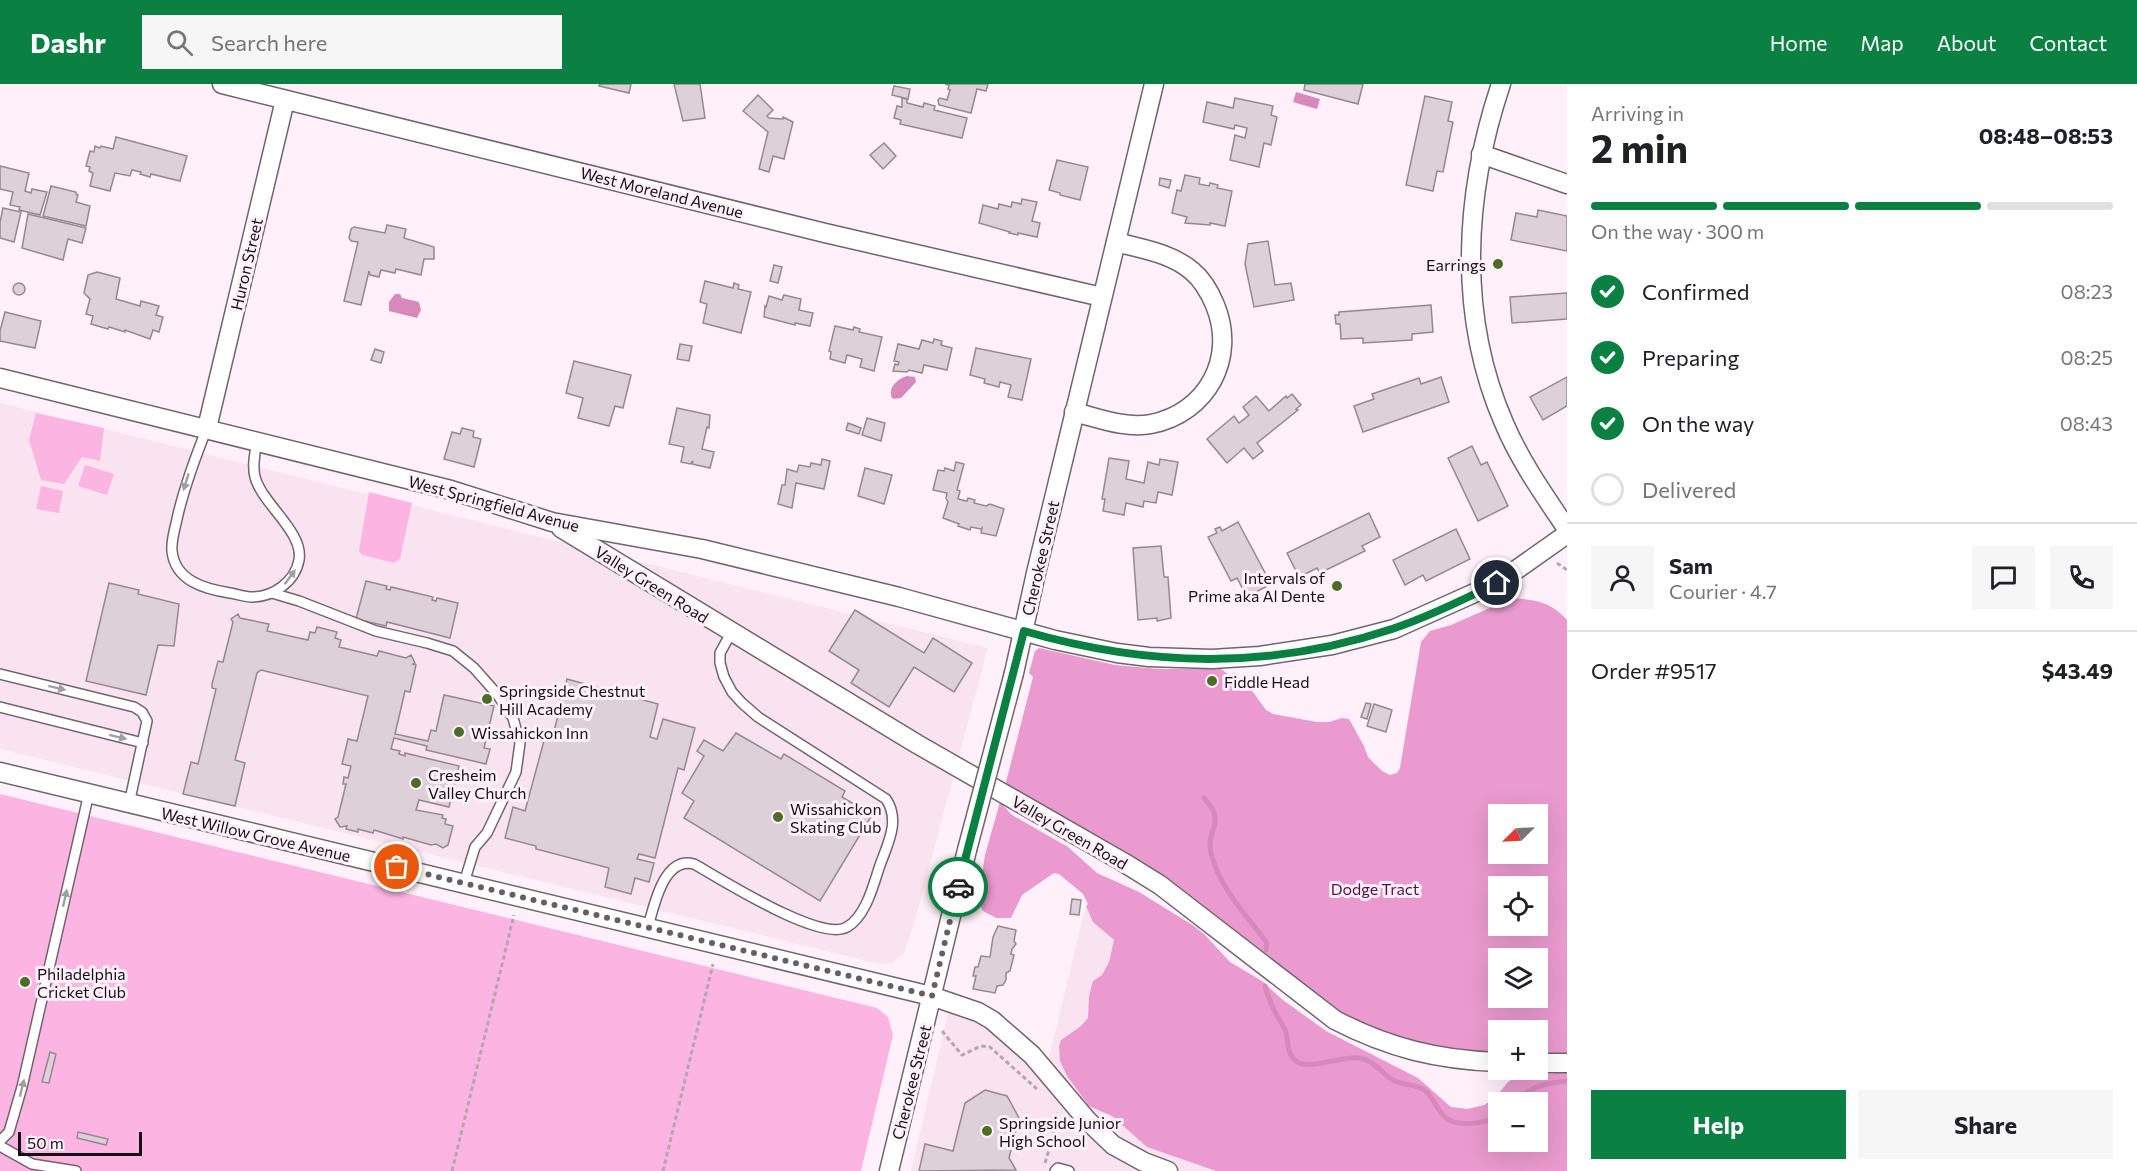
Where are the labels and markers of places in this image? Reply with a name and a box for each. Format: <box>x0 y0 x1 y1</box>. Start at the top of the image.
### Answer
place label: Earrings <box>1426 255 1486 274</box>
marker: Earrings <box>1491 257 1505 271</box>
pin <box>1471 557 1522 608</box>
place label: Intervals of Prime aka Al Dente <box>1188 568 1326 605</box>
marker: Intervals of Prime aka Al Dente <box>1330 579 1344 593</box>
place label: Fiddle Head <box>1224 672 1309 691</box>
marker: Fiddle Head <box>1205 674 1219 688</box>
place label: Springside Chestnut Hill Academy <box>499 681 646 718</box>
marker: Springside Chestnut Hill Academy <box>480 692 494 706</box>
place label: Wissahickon Inn <box>471 723 588 742</box>
marker: Wissahickon Inn <box>452 725 466 739</box>
place label: Cresheim Valley Church <box>428 765 526 802</box>
marker: Cresheim Valley Church <box>409 776 423 790</box>
place label: Wissahickon Skating Club <box>790 799 882 836</box>
marker: Wissahickon Skating Club <box>771 810 785 824</box>
pin <box>371 841 422 892</box>
place label: Philadelphia Cricket Club <box>37 964 126 1001</box>
marker: Philadelphia Cricket Club <box>18 975 32 989</box>
place label: Springside Junior High School <box>999 1113 1122 1150</box>
marker: Springside Junior High School <box>980 1124 994 1138</box>

